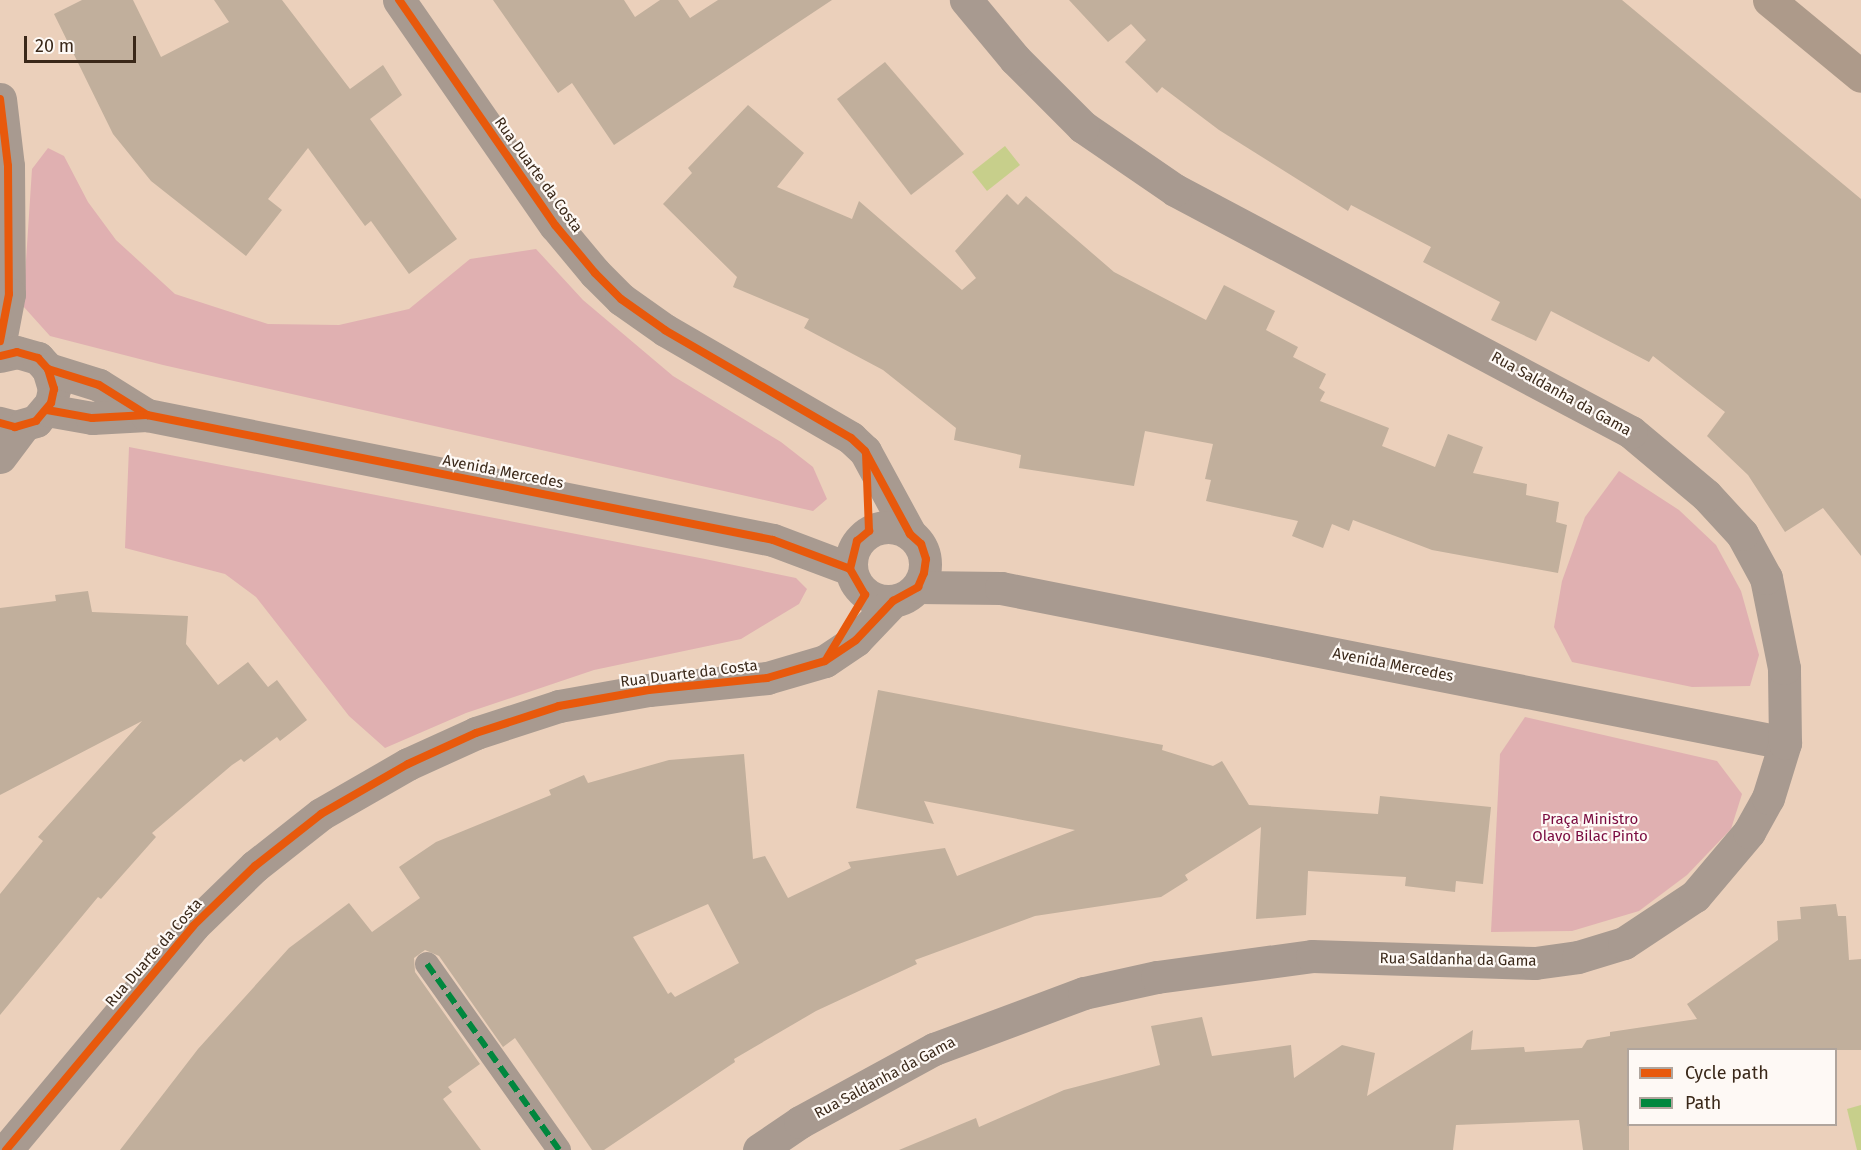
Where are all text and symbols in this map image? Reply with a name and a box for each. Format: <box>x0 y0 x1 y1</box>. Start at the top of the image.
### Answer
scale bar <box>27 24 140 62</box>
text: 20 m <box>35 35 74 57</box>
street label: Rua Duarte da Costa <box>490 114 586 236</box>
street label: Rua Saldanha da Gama <box>1488 348 1634 440</box>
street label: Avenida Mercedes <box>441 451 565 493</box>
street label: Avenida Mercedes <box>1331 644 1455 686</box>
street label: Rua Duarte da Costa <box>619 657 759 691</box>
park label: Praça Ministro Olavo Bilac Pinto <box>1532 810 1648 845</box>
street label: Rua Duarte da Costa <box>102 895 206 1011</box>
street label: Rua Saldanha da Gama <box>1379 950 1537 970</box>
street label: Rua Saldanha da Gama <box>811 1033 959 1123</box>
legend <box>1627 1048 1837 1126</box>
text: Cycle path <box>1685 1062 1769 1084</box>
text: Path <box>1685 1092 1721 1114</box>

